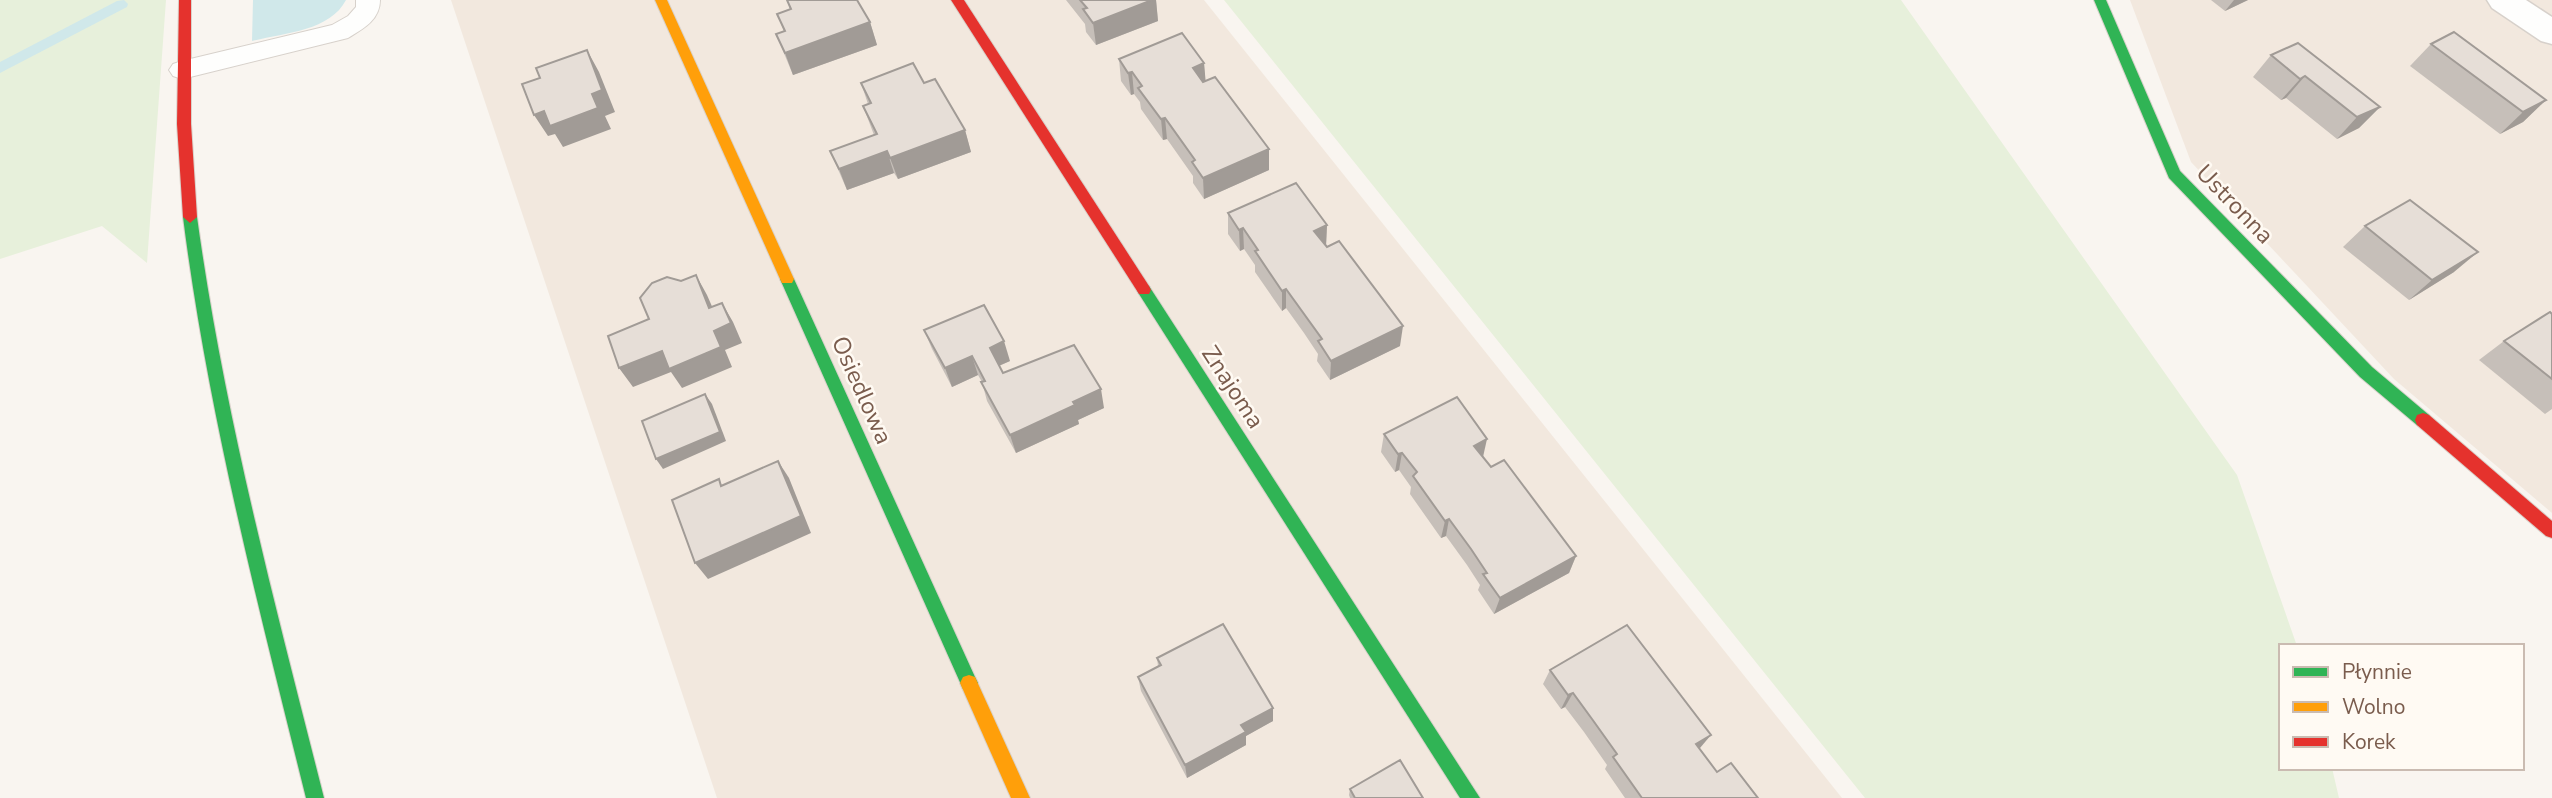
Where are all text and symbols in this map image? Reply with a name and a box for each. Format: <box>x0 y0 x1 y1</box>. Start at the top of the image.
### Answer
street label: Ustronna <box>2189 157 2281 251</box>
street label: Osiedlowa <box>824 331 900 449</box>
street label: Znajoma <box>1194 339 1272 435</box>
legend <box>2279 644 2524 770</box>
text: Płynnie <box>2342 658 2412 686</box>
text: Wolno <box>2342 693 2405 721</box>
text: Korek <box>2342 728 2396 756</box>

